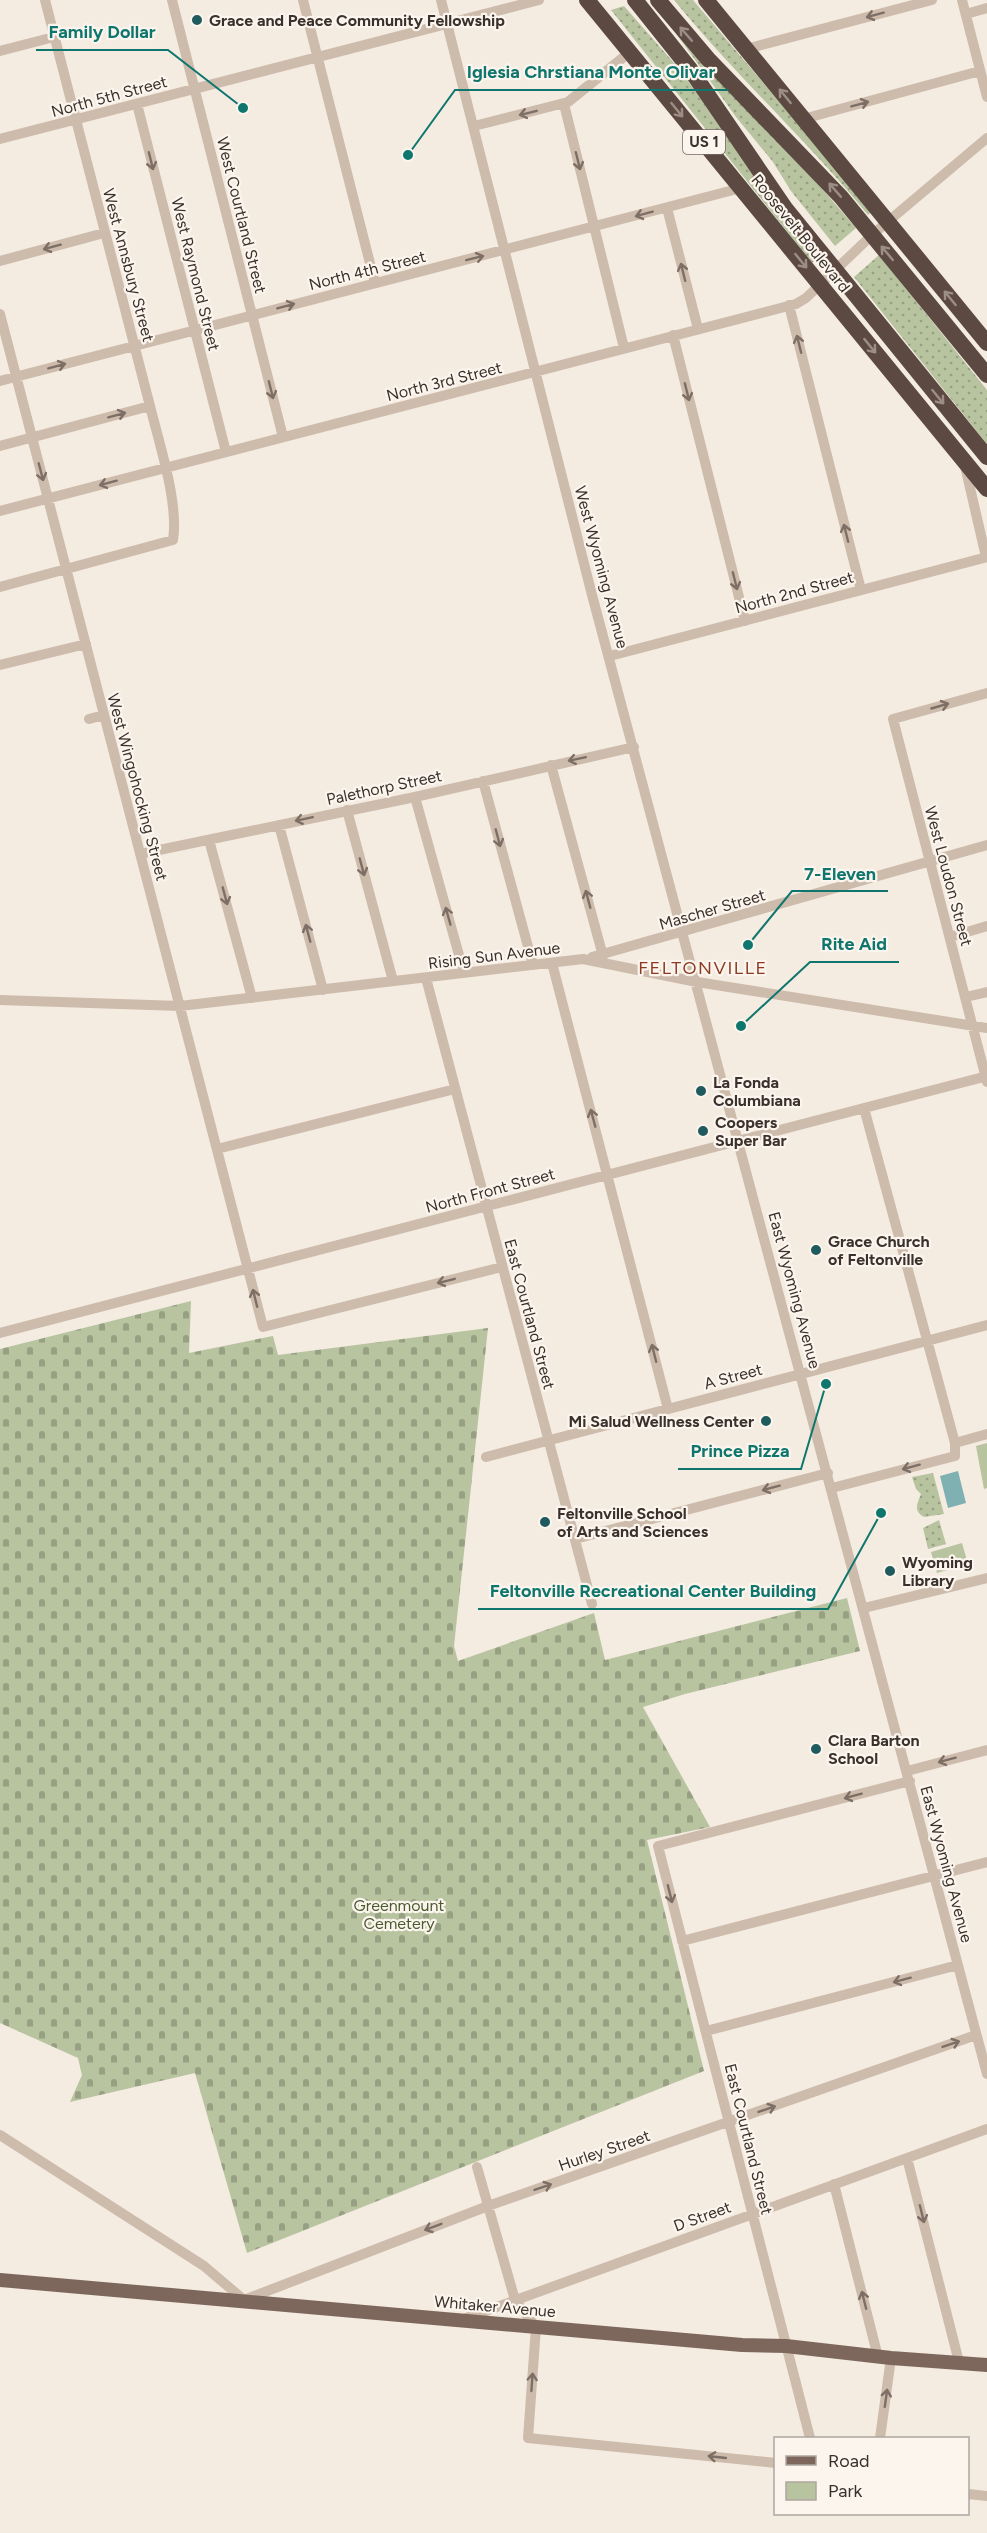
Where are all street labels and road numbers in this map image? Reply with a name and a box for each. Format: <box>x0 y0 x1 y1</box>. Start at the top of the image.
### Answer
street label: North 5th Street <box>49 72 169 121</box>
road number: US 1 <box>683 130 725 154</box>
street label: West Courtland Street <box>213 135 270 295</box>
street label: Roosevelt Boulevard <box>747 171 854 296</box>
street label: West Annsbury Street <box>99 186 158 344</box>
street label: West Raymond Street <box>167 195 224 353</box>
street label: North 4th Street <box>307 247 427 294</box>
street label: North 3rd Street <box>384 358 504 405</box>
street label: West Wyoming Avenue <box>571 484 632 651</box>
street label: North 2nd Street <box>733 568 856 617</box>
street label: West Wingohocking Street <box>103 691 172 883</box>
street label: Palethorp Street <box>325 766 443 809</box>
street label: West Loudon Street <box>921 804 976 948</box>
street label: Mascher Street <box>657 885 767 934</box>
street label: Rising Sun Avenue <box>427 938 561 973</box>
street label: North Front Street <box>423 1164 557 1217</box>
street label: East Wyoming Avenue <box>764 1210 825 1371</box>
street label: East Courtland Street <box>500 1237 559 1391</box>
street label: A Street <box>702 1360 764 1393</box>
street label: East Wyoming Avenue <box>916 1784 977 1945</box>
street label: East Courtland Street <box>721 2062 776 2217</box>
street label: Hurley Street <box>556 2126 652 2175</box>
street label: D Street <box>671 2197 734 2236</box>
street label: Whitaker Avenue <box>433 2292 557 2321</box>

